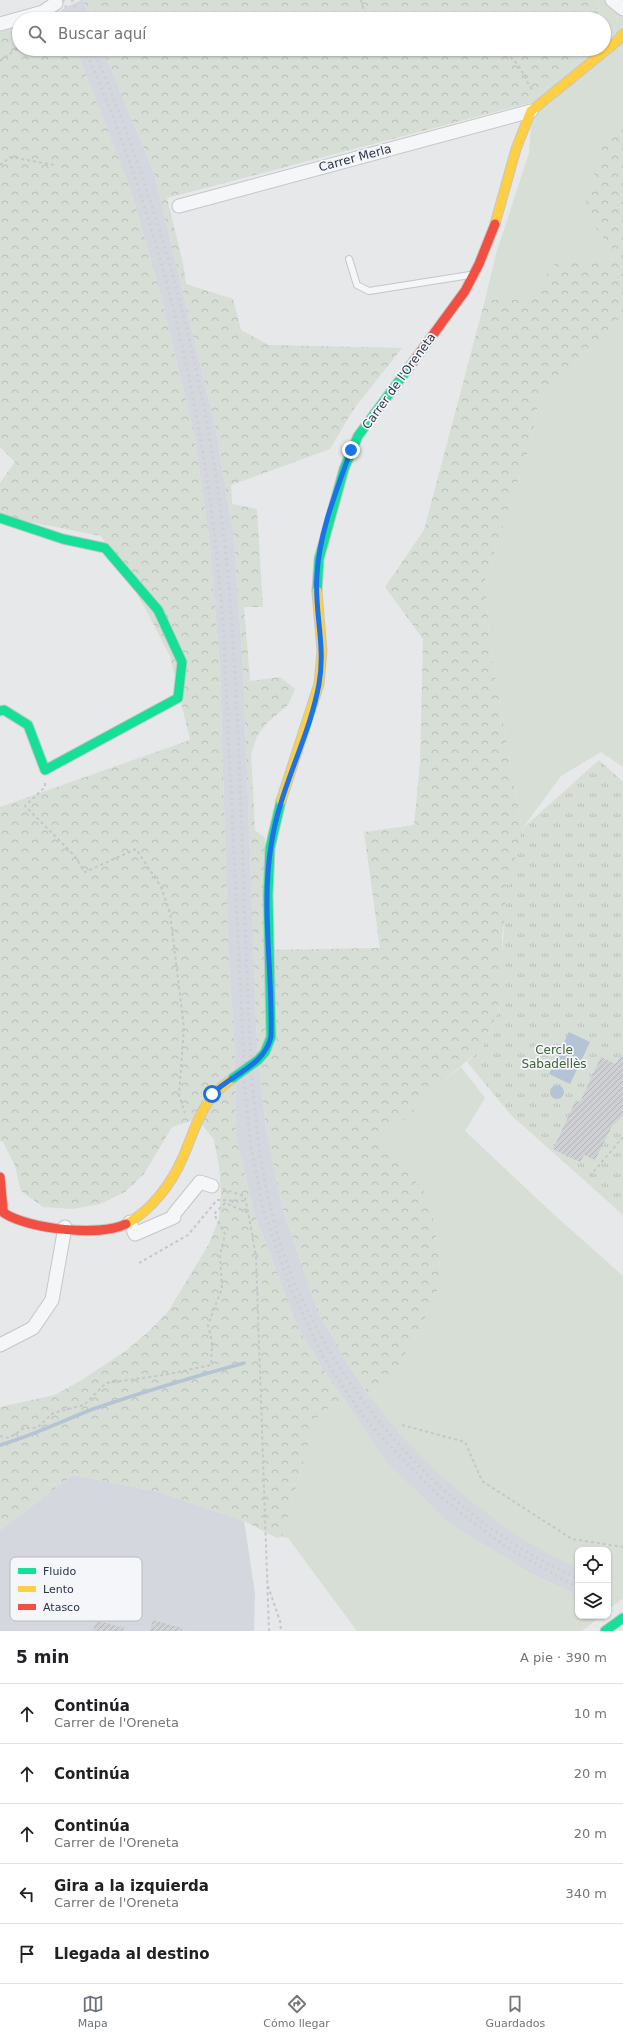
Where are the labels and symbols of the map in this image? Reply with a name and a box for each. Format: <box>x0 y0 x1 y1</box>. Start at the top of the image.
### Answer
street label: Carrer Merla <box>317 142 393 174</box>
street label: Carrer de l'Oreneta <box>359 330 439 432</box>
route end <box>342 441 360 459</box>
park label: Cercle Sabadellès <box>521 1043 587 1071</box>
route start <box>203 1085 221 1103</box>
legend <box>10 1557 142 1621</box>
text: Fluido <box>43 1565 76 1578</box>
text: Lento <box>43 1583 74 1596</box>
text: Atasco <box>43 1601 80 1614</box>

